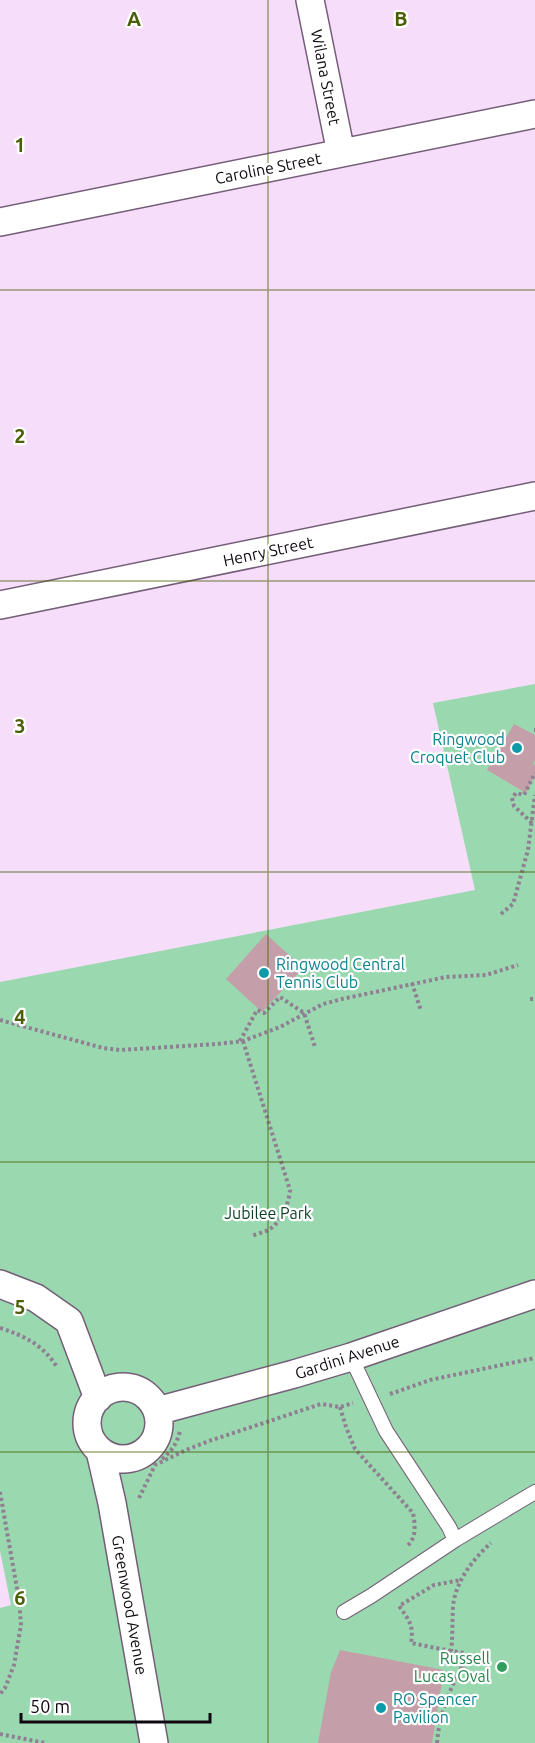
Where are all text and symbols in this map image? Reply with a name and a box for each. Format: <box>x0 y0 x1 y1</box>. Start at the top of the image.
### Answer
text: A <box>127 7 141 30</box>
text: B <box>394 7 408 30</box>
street label: Wilana Street <box>308 28 344 127</box>
text: 1 <box>14 133 26 156</box>
street label: Caroline Street <box>213 149 323 187</box>
text: 2 <box>14 424 26 447</box>
street label: Henry Street <box>221 533 315 569</box>
text: 3 <box>14 714 26 737</box>
place label: Ringwood Croquet Club <box>410 730 505 766</box>
marker: Ringwood Croquet Club <box>510 741 524 755</box>
place label: Ringwood Central Tennis Club <box>276 955 405 991</box>
marker: Ringwood Central Tennis Club <box>257 966 271 980</box>
text: 4 <box>14 1005 26 1028</box>
park label: Jubilee Park <box>224 1204 312 1222</box>
text: 5 <box>14 1295 26 1318</box>
street label: Gardini Avenue <box>293 1332 401 1382</box>
street label: Greenwood Avenue <box>109 1534 151 1676</box>
text: 6 <box>14 1586 26 1609</box>
place label: Russell Lucas Oval <box>414 1649 490 1685</box>
marker: Russell Lucas Oval <box>495 1660 509 1674</box>
scale bar <box>21 1686 210 1724</box>
place label: RO Spencer Pavilion <box>393 1690 477 1726</box>
text: 50 m <box>30 1696 70 1716</box>
marker: RO Spencer Pavilion <box>374 1701 388 1715</box>

